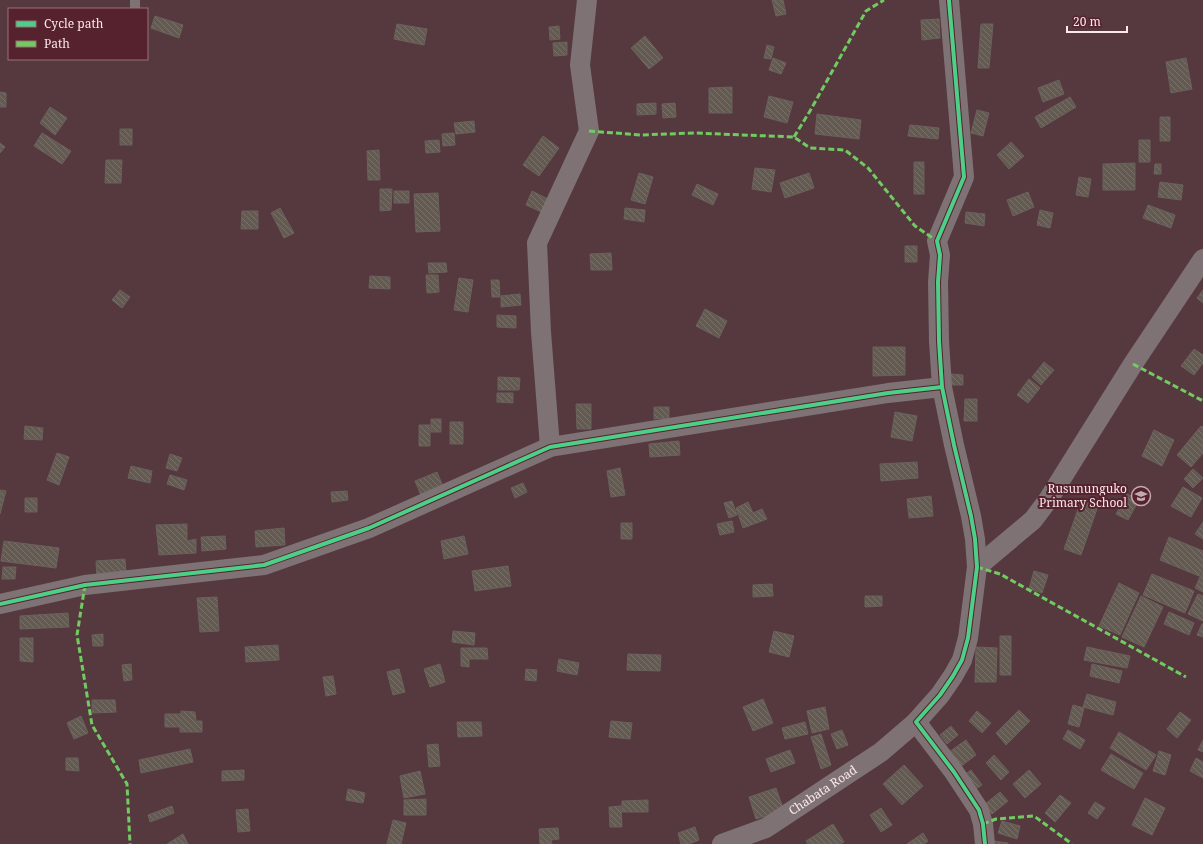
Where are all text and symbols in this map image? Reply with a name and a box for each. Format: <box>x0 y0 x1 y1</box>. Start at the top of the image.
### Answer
legend <box>8 8 148 60</box>
scale bar <box>1067 8 1127 34</box>
text: 20 m <box>1073 13 1101 30</box>
text: Cycle path <box>44 15 104 32</box>
text: Path <box>44 35 70 52</box>
place label: Rusununguko Primary School <box>1039 480 1127 511</box>
school or university icon: Rusununguko Primary School <box>1130 485 1152 507</box>
street label: Chabata Road <box>785 761 861 819</box>

